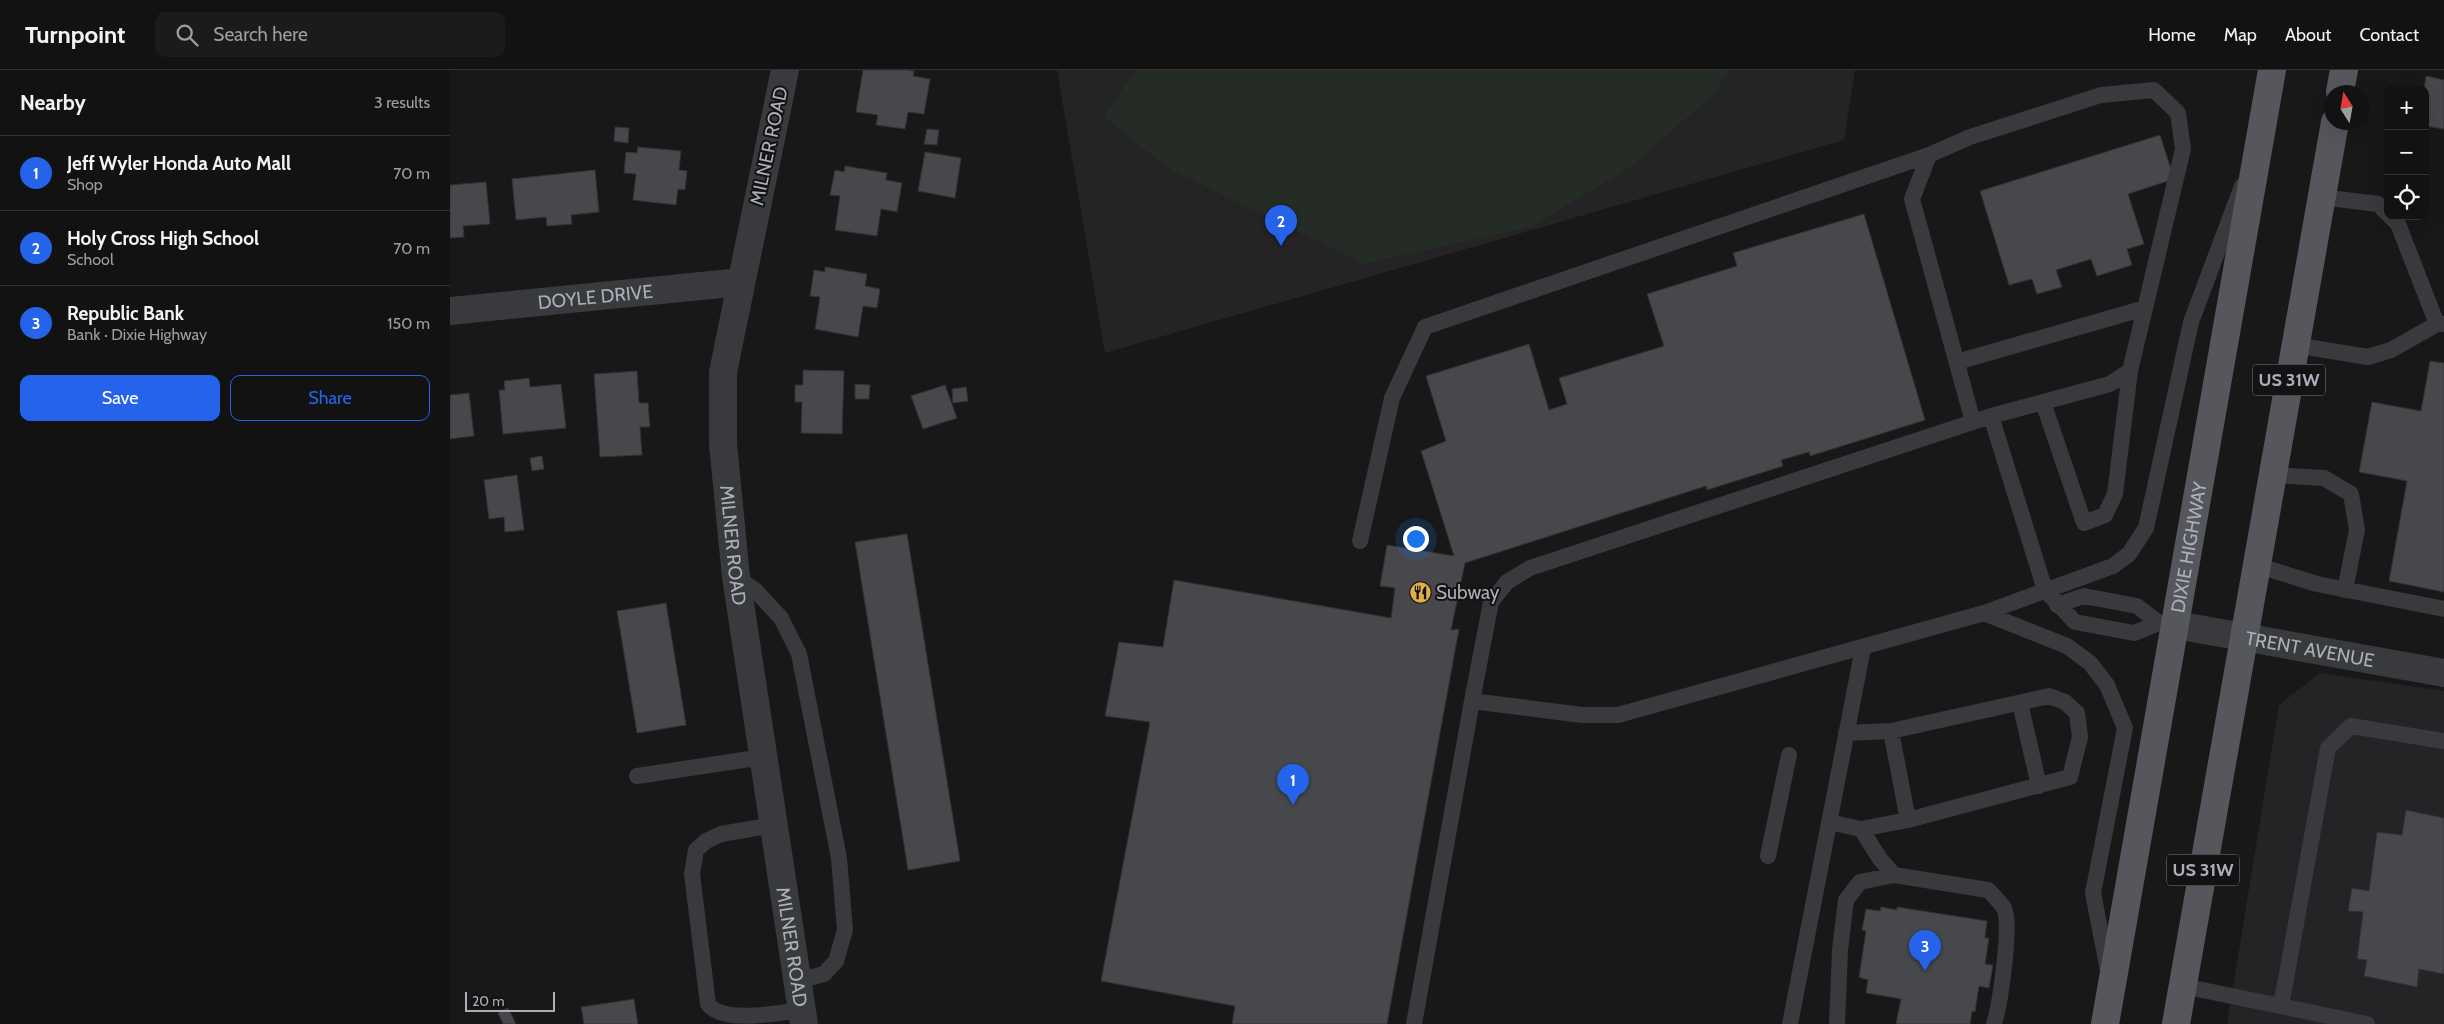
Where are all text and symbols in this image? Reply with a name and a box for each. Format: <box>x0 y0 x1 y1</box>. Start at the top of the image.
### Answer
search box <box>155 12 505 57</box>
text: Turnpoint <box>25 20 125 49</box>
icon: search <box>173 21 201 49</box>
text: Search here <box>213 23 308 46</box>
text: Home <box>2148 24 2196 46</box>
text: Map <box>2224 24 2257 46</box>
text: About <box>2285 24 2331 46</box>
text: Contact <box>2359 24 2419 46</box>
street label: MILNER ROAD <box>745 84 793 207</box>
north arrow <box>2324 85 2369 130</box>
map controls <box>2384 85 2429 220</box>
button: + <box>2384 85 2429 130</box>
text: Nearby <box>20 90 86 115</box>
text: 3 results <box>374 93 430 112</box>
button: − <box>2384 130 2429 175</box>
text: Jeff Wyler Honda Auto Mall <box>67 152 291 175</box>
text: 1 <box>33 164 39 183</box>
text: 70 m <box>393 164 430 183</box>
text: Shop <box>67 175 103 194</box>
button: locate <box>2384 175 2429 220</box>
pin: 2 <box>1265 205 1297 246</box>
text: Holy Cross High School <box>67 227 259 250</box>
text: 2 <box>32 239 40 258</box>
text: 70 m <box>393 239 430 258</box>
text: School <box>67 250 114 269</box>
street label: DOYLE DRIVE <box>537 279 654 314</box>
text: Republic Bank <box>67 302 184 325</box>
text: 3 <box>32 314 40 333</box>
text: 150 m <box>387 314 430 333</box>
text: Bank · Dixie Highway <box>67 325 207 344</box>
road number: US 31W <box>2253 364 2325 396</box>
button: Save <box>20 375 220 421</box>
button: Share <box>230 375 430 421</box>
street label: DIXIE HIGHWAY <box>2166 480 2211 615</box>
street label: MILNER ROAD <box>716 484 752 607</box>
your location <box>1403 526 1429 552</box>
restaurant icon: Subway <box>1408 580 1432 604</box>
place label: Subway <box>1436 581 1500 604</box>
street label: TRENT AVENUE <box>2244 626 2376 672</box>
pin: 1 <box>1277 764 1309 805</box>
road number: US 31W <box>2167 854 2239 886</box>
street label: MILNER ROAD <box>772 885 813 1008</box>
pin: 3 <box>1909 930 1941 971</box>
scale bar <box>465 989 555 1012</box>
text: 20 m <box>472 992 505 1010</box>

